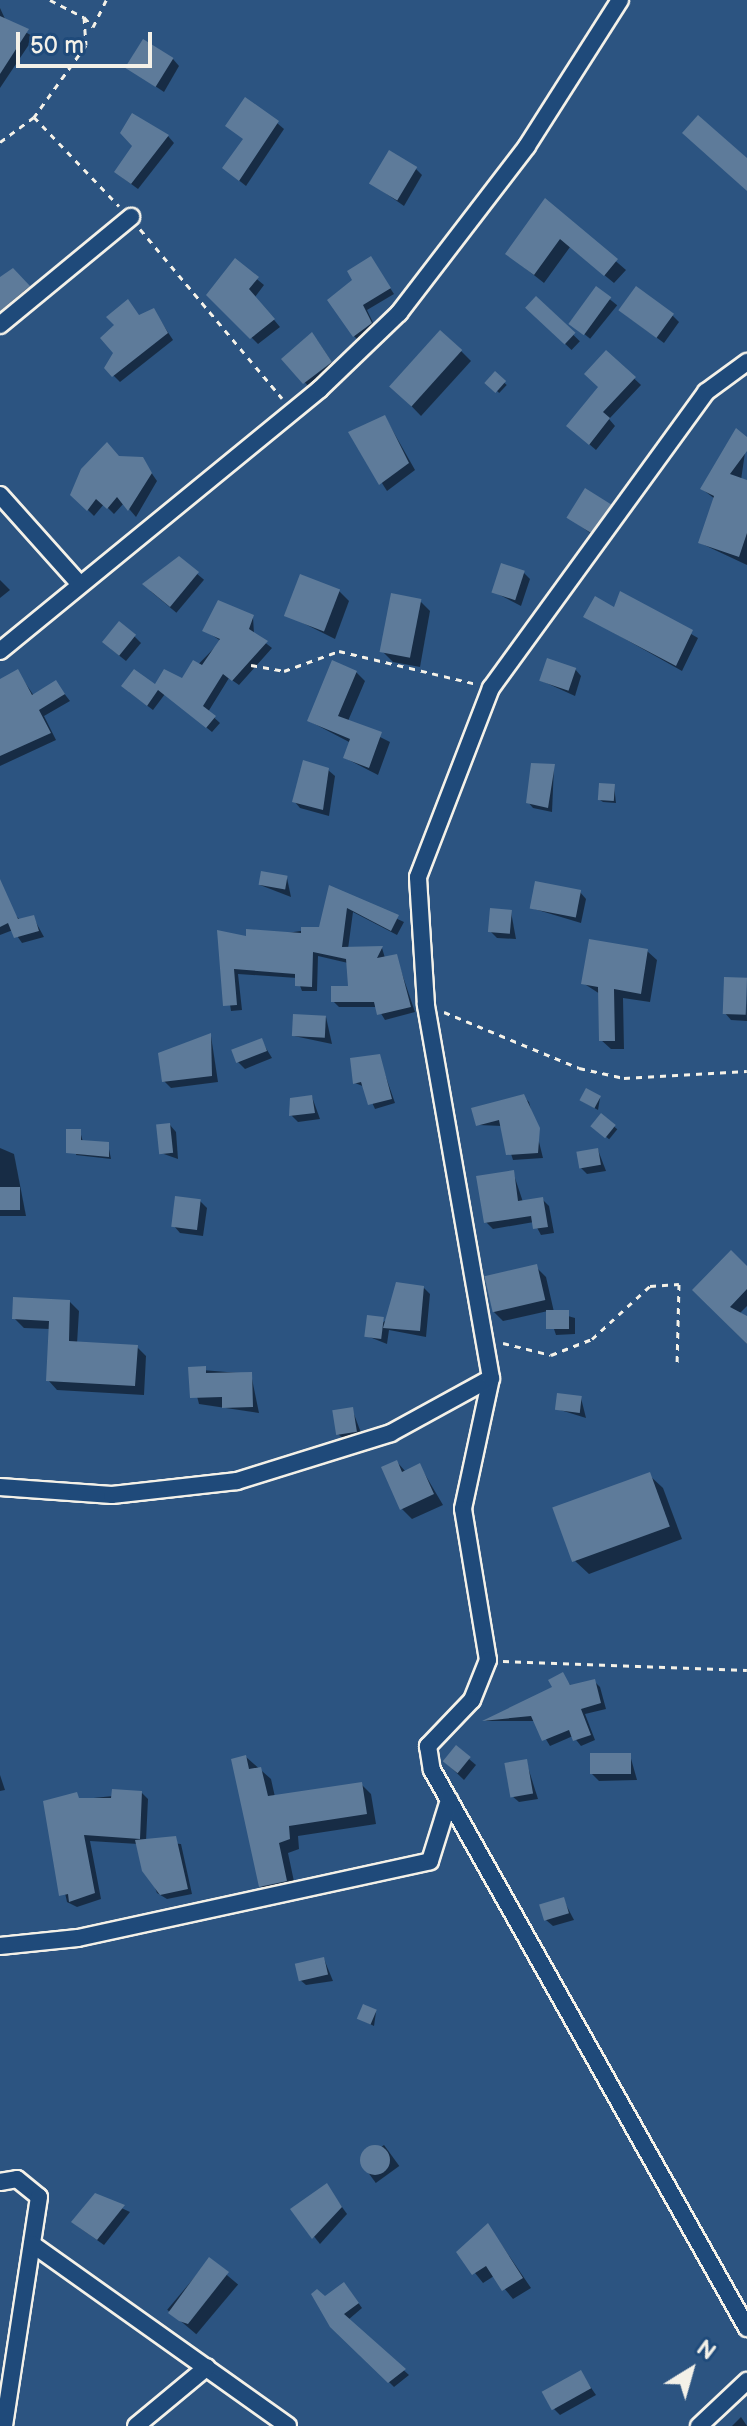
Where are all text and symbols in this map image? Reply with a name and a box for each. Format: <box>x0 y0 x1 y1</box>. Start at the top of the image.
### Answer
scale bar <box>20 16 156 66</box>
text: 50 m <box>30 31 84 60</box>
north arrow <box>651 2330 731 2410</box>
text: N <box>691 2335 720 2366</box>

